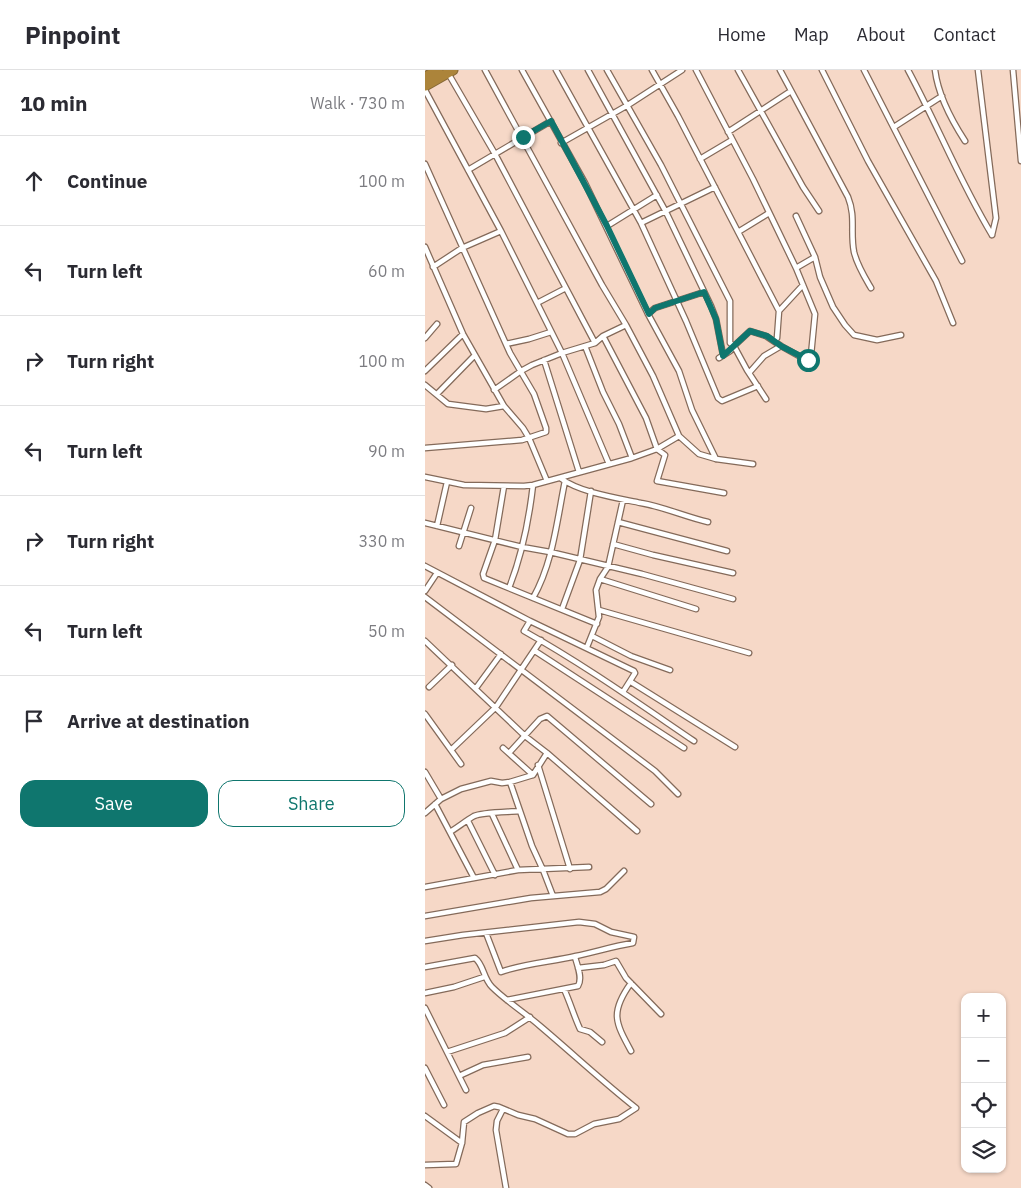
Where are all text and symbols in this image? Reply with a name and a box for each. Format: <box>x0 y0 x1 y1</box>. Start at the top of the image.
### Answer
text: Pinpoint <box>25 19 120 51</box>
text: Home <box>718 23 766 46</box>
text: Map <box>794 23 829 46</box>
text: About <box>857 23 905 46</box>
text: Contact <box>933 23 996 46</box>
text: 10 min <box>20 89 87 117</box>
text: Walk · 730 m <box>310 93 405 113</box>
route end <box>512 126 535 149</box>
icon: ahead <box>20 167 48 195</box>
text: Continue <box>67 169 147 193</box>
text: 100 m <box>358 171 405 191</box>
icon: left <box>20 257 48 285</box>
text: Turn left <box>67 259 143 283</box>
text: 60 m <box>368 261 405 281</box>
icon: right <box>20 347 48 375</box>
text: Turn right <box>67 349 154 373</box>
route start <box>797 349 820 372</box>
text: 100 m <box>358 351 405 371</box>
icon: left <box>20 437 48 465</box>
text: Turn left <box>67 439 143 463</box>
text: 90 m <box>368 441 405 461</box>
icon: right <box>20 527 48 555</box>
text: Turn right <box>67 529 154 553</box>
text: 330 m <box>358 531 405 551</box>
icon: left <box>20 617 48 645</box>
text: Turn left <box>67 619 143 643</box>
text: 50 m <box>368 621 405 641</box>
icon: arrive <box>20 707 48 735</box>
text: Arrive at destination <box>67 709 250 733</box>
button: Save <box>20 780 208 827</box>
button: Share <box>218 780 405 827</box>
map controls <box>961 993 1006 1173</box>
button: + <box>961 993 1006 1038</box>
button: − <box>961 1038 1006 1083</box>
button: locate <box>961 1083 1006 1128</box>
button: layers <box>961 1128 1006 1173</box>

